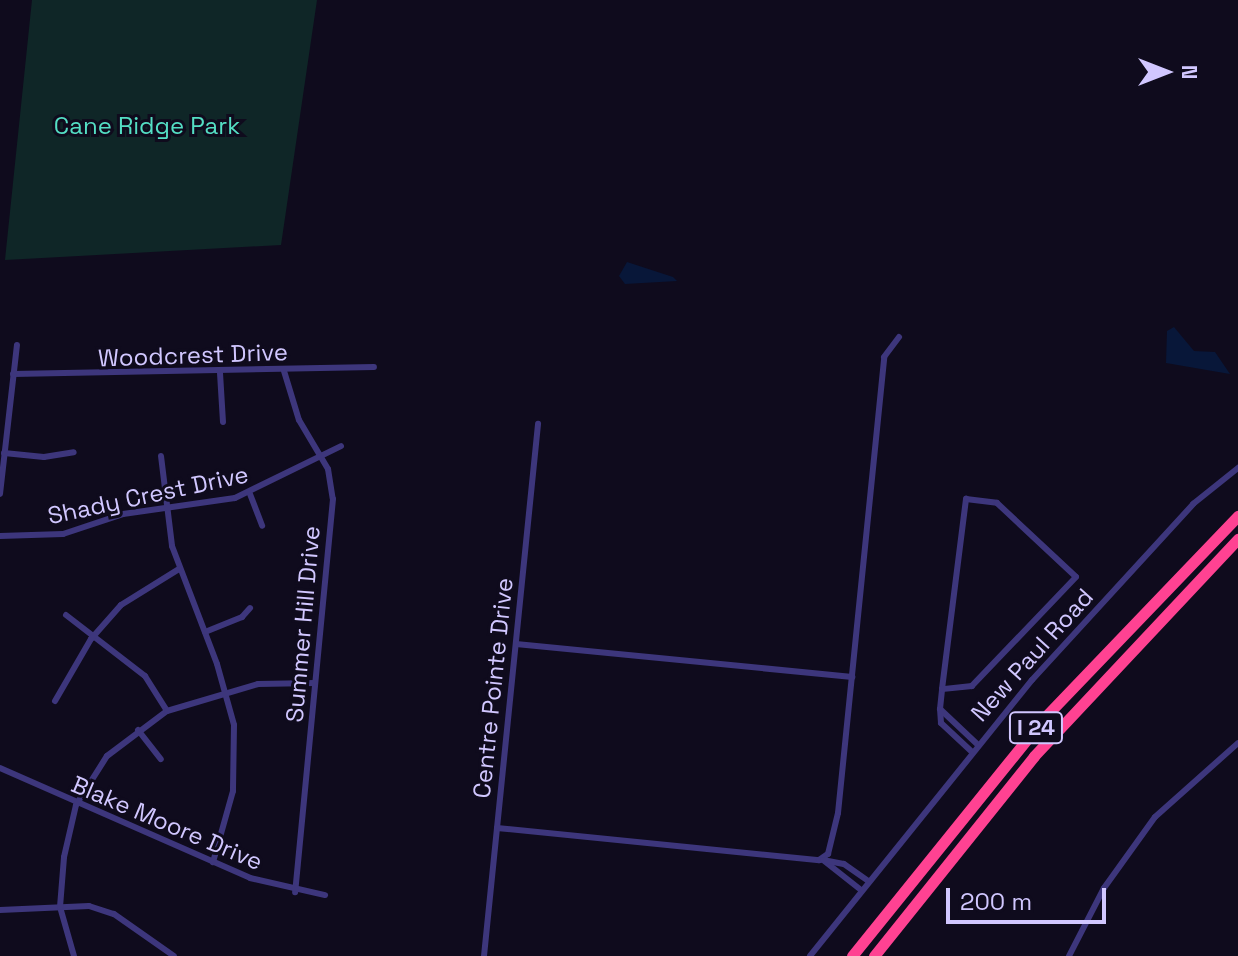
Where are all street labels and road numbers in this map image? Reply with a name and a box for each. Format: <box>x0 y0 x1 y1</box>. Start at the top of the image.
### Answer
street label: Woodcrest Drive <box>98 337 288 373</box>
street label: Shady Crest Drive <box>45 460 251 530</box>
street label: Summer Hill Drive <box>280 525 326 723</box>
street label: Centre Pointe Drive <box>467 576 519 800</box>
street label: New Paul Road <box>965 583 1099 727</box>
road number: I 24 <box>1008 710 1064 746</box>
street label: Blake Moore Drive <box>67 770 267 876</box>

